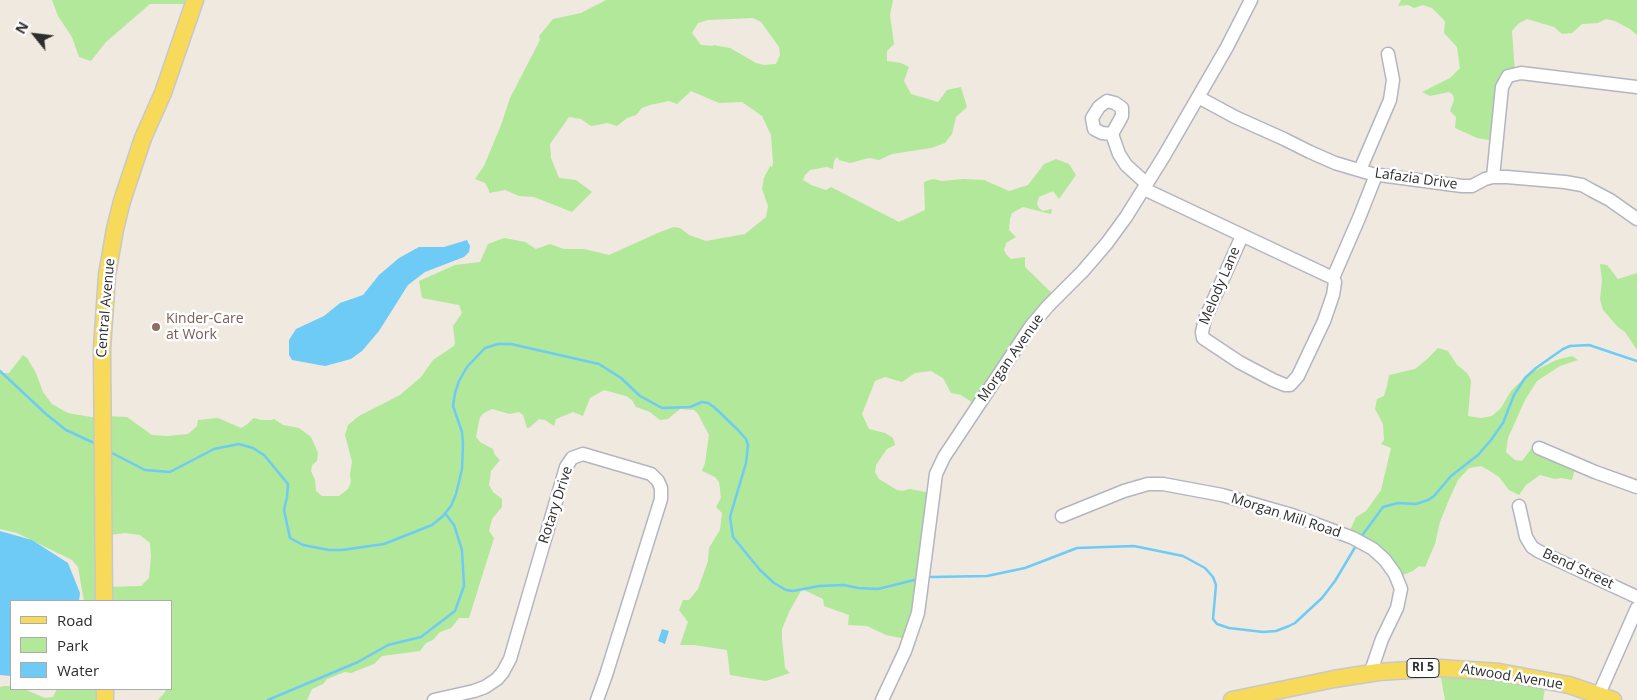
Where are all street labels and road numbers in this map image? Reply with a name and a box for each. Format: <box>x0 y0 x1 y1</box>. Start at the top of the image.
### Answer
street label: Lafazia Drive <box>1374 165 1458 193</box>
street label: Melody Lane <box>1196 244 1244 328</box>
street label: Central Avenue <box>93 258 119 358</box>
street label: Morgan Avenue <box>975 311 1047 405</box>
street label: Rotary Drive <box>536 464 576 546</box>
street label: Morgan Mill Road <box>1229 490 1343 542</box>
street label: Bend Street <box>1540 545 1616 593</box>
road number: RI 5 <box>1407 658 1439 678</box>
street label: Atwood Avenue <box>1460 661 1564 693</box>

